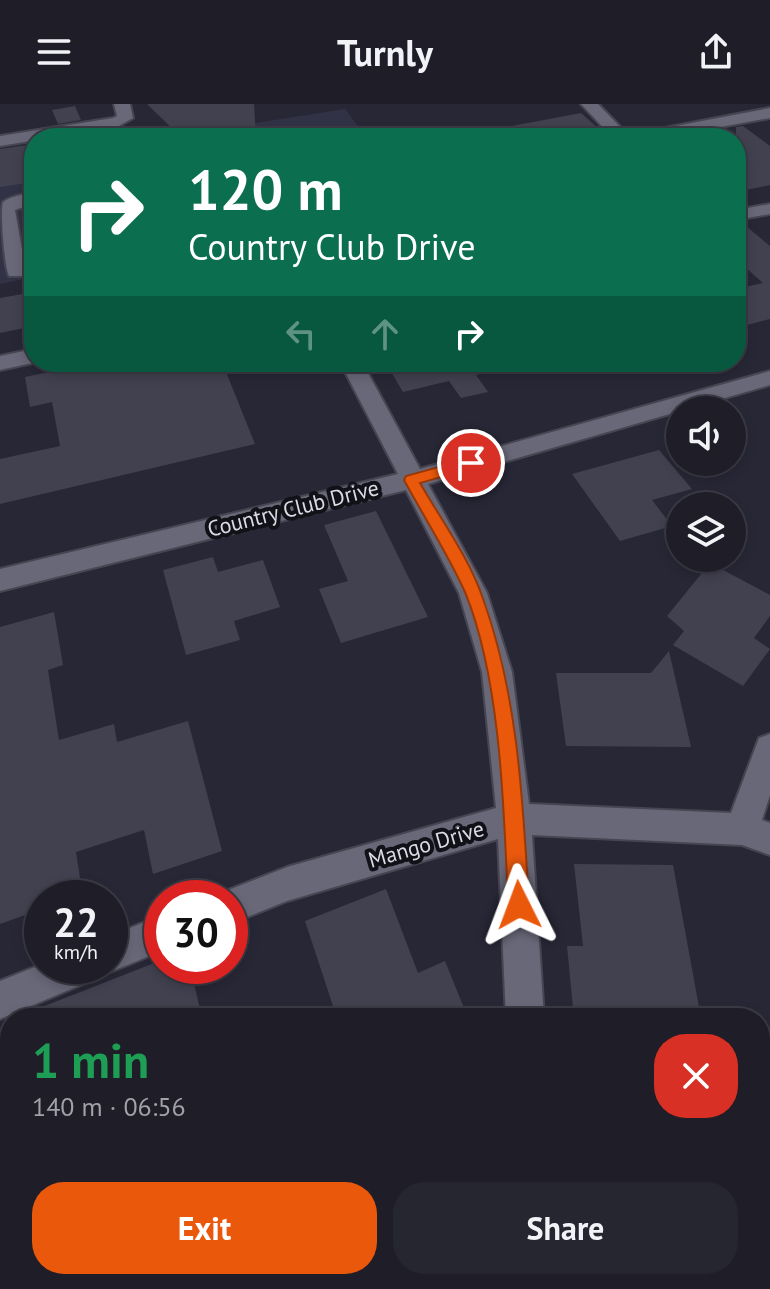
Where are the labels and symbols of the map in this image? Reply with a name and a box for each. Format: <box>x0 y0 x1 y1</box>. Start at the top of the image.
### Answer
pin <box>437 429 505 497</box>
street label: Country Club Drive <box>204 473 382 543</box>
street label: Mango Drive <box>365 814 487 874</box>
position arrow <box>477 863 561 947</box>
speed limit sign: 30 <box>144 880 248 984</box>

